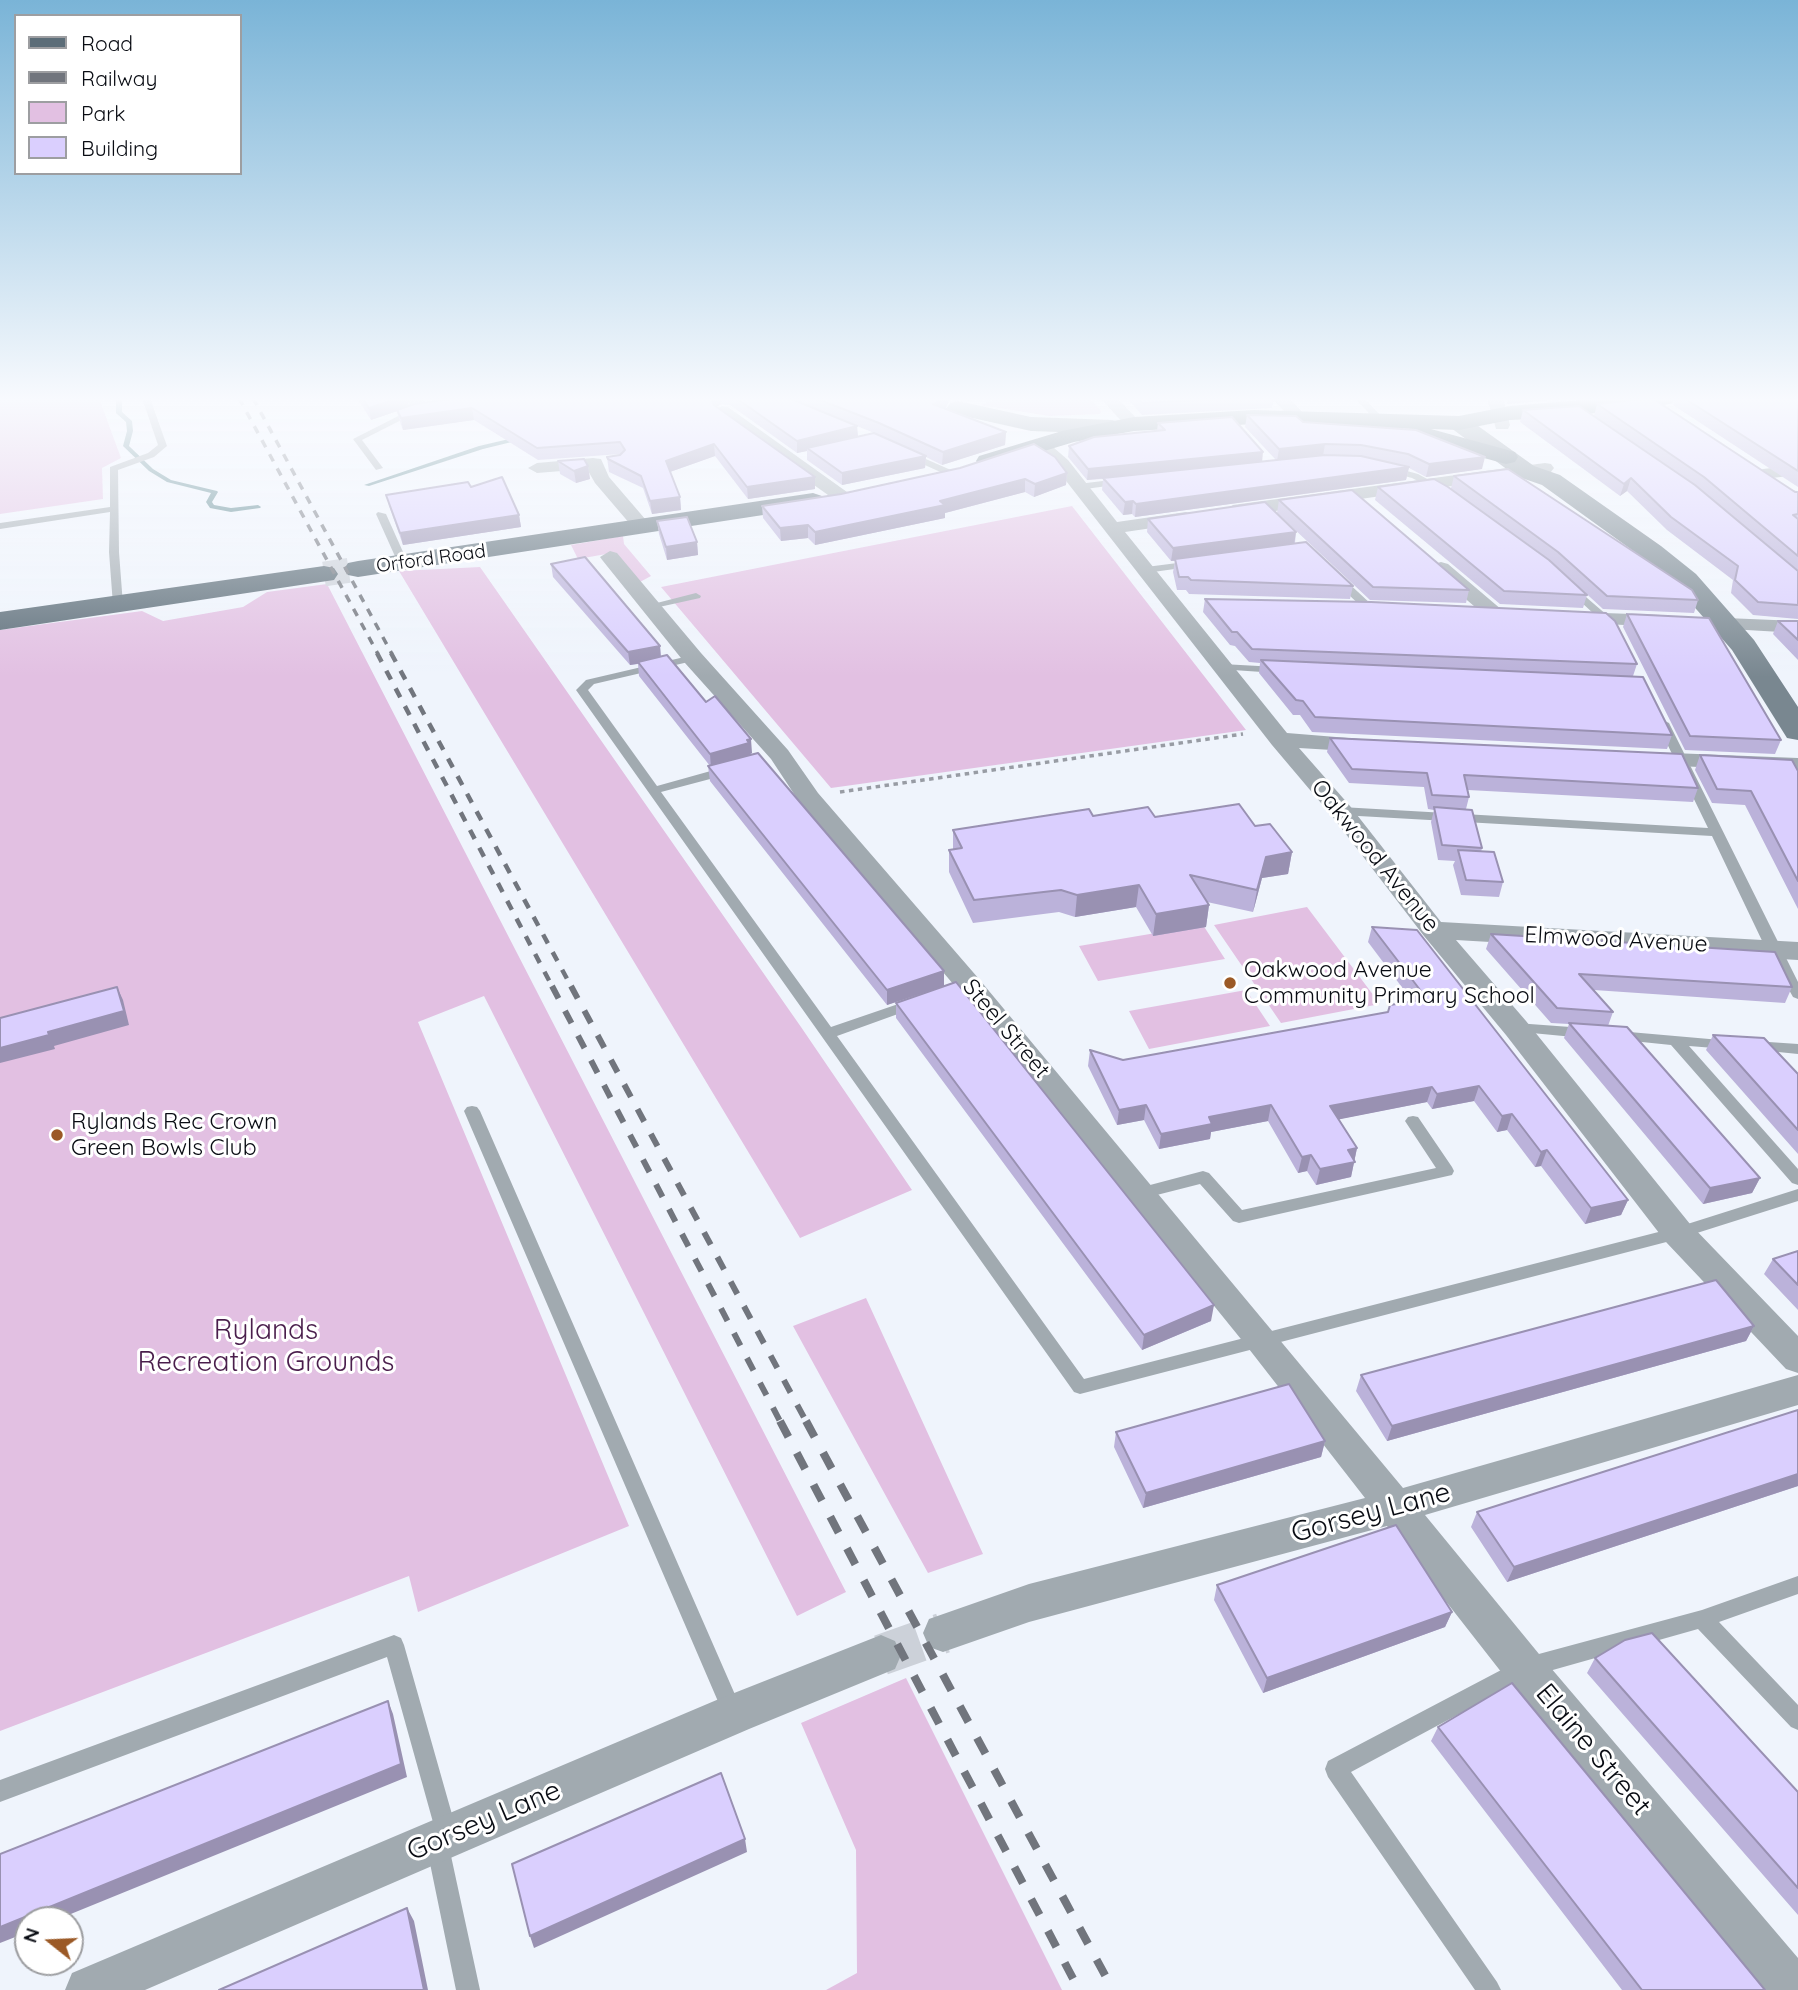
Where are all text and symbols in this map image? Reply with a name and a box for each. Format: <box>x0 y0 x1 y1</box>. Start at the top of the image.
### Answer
legend <box>14 14 242 175</box>
text: Road <box>81 30 133 56</box>
text: Railway <box>81 65 157 91</box>
text: Park <box>81 100 125 126</box>
text: Building <box>81 135 158 161</box>
street label: Orford Road <box>375 540 487 578</box>
street label: Oakwood Avenue <box>1305 774 1445 938</box>
street label: Elmwood Avenue <box>1524 921 1708 959</box>
place label: Oakwood Avenue Community Primary School <box>1244 956 1535 1010</box>
street label: Steel Street <box>957 974 1055 1084</box>
marker: Oakwood Avenue Community Primary School <box>1222 975 1238 991</box>
place label: Rylands Rec Crown Green Bowls Club <box>71 1108 277 1162</box>
marker: Rylands Rec Crown Green Bowls Club <box>49 1127 65 1143</box>
park label: Rylands Recreation Grounds <box>138 1314 394 1380</box>
street label: Gorsey Lane <box>1288 1476 1454 1550</box>
street label: Elaine Street <box>1528 1677 1658 1823</box>
street label: Gorsey Lane <box>402 1774 566 1868</box>
north arrow <box>14 1906 84 1976</box>
text: N <box>17 1925 45 1945</box>

